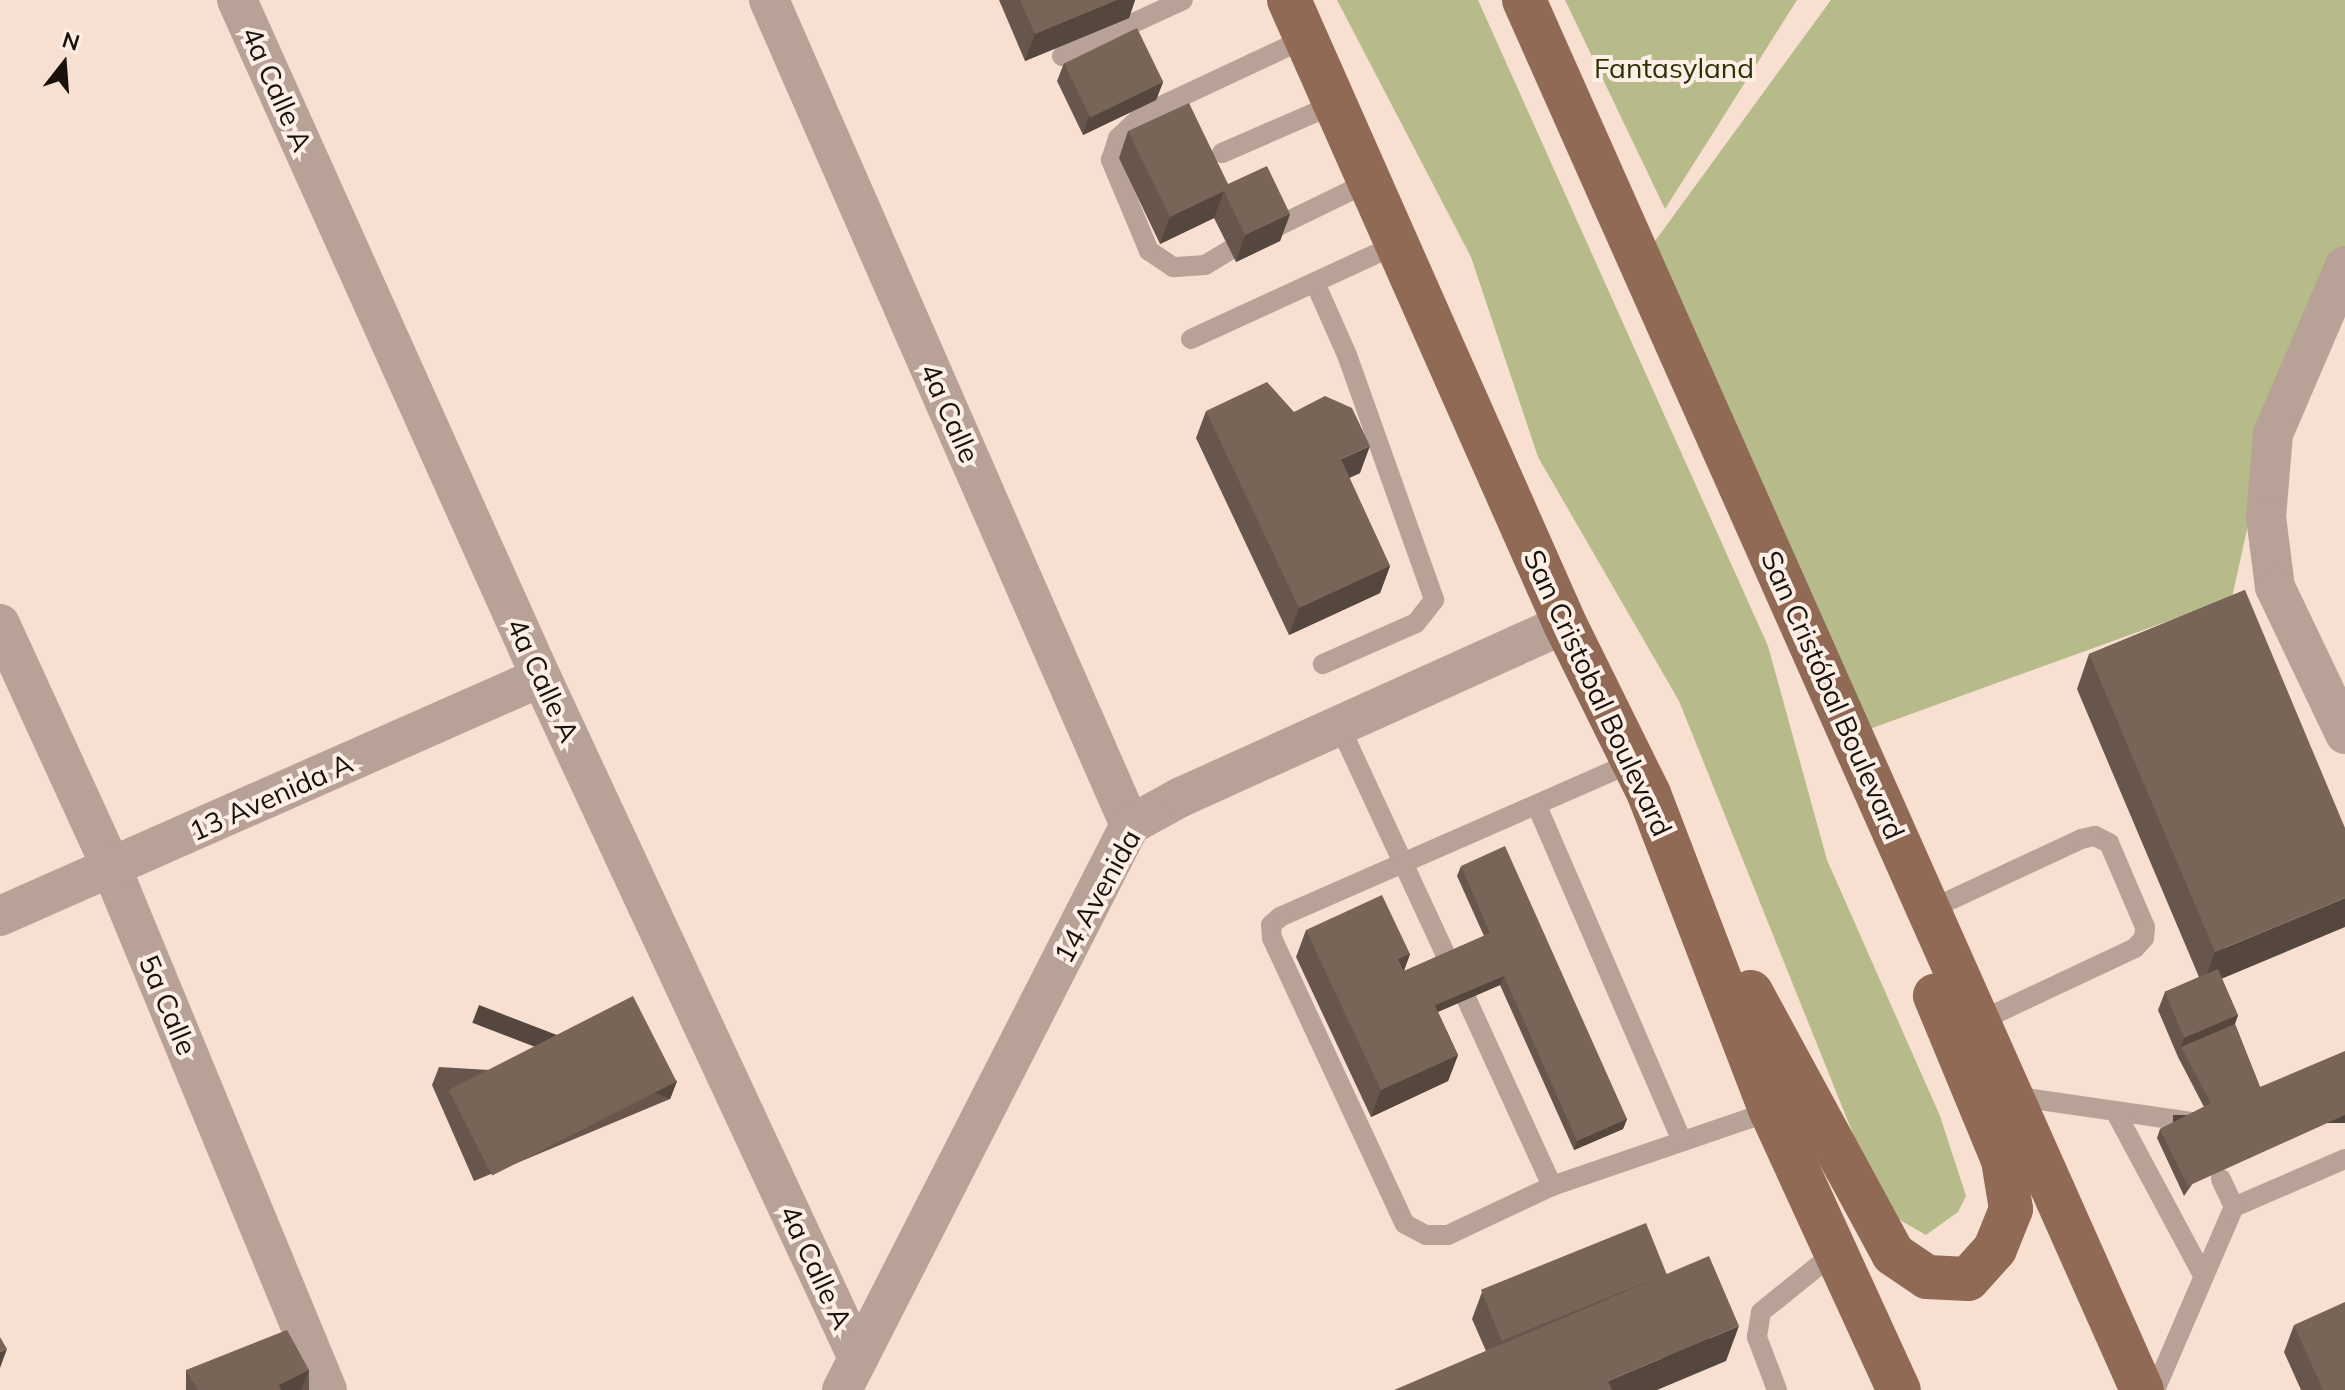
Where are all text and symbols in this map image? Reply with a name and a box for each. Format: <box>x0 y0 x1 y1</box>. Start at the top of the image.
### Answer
street label: 4a Calle A <box>235 21 319 157</box>
north arrow <box>24 24 104 104</box>
text: N <box>59 25 83 57</box>
park label: Fantasyland <box>1594 51 1754 85</box>
street label: 4a Calle <box>913 358 987 468</box>
street label: San Cristobal Boulevard <box>1517 545 1679 841</box>
street label: San Cristóbal Boulevard <box>1754 546 1912 844</box>
street label: 4a Calle A <box>500 613 586 747</box>
street label: 13 Avenida A <box>184 746 358 848</box>
street label: 14 Avenida <box>1047 823 1147 969</box>
street label: 5a Calle <box>132 950 204 1060</box>
street label: 4a Calle A <box>773 1200 859 1334</box>

